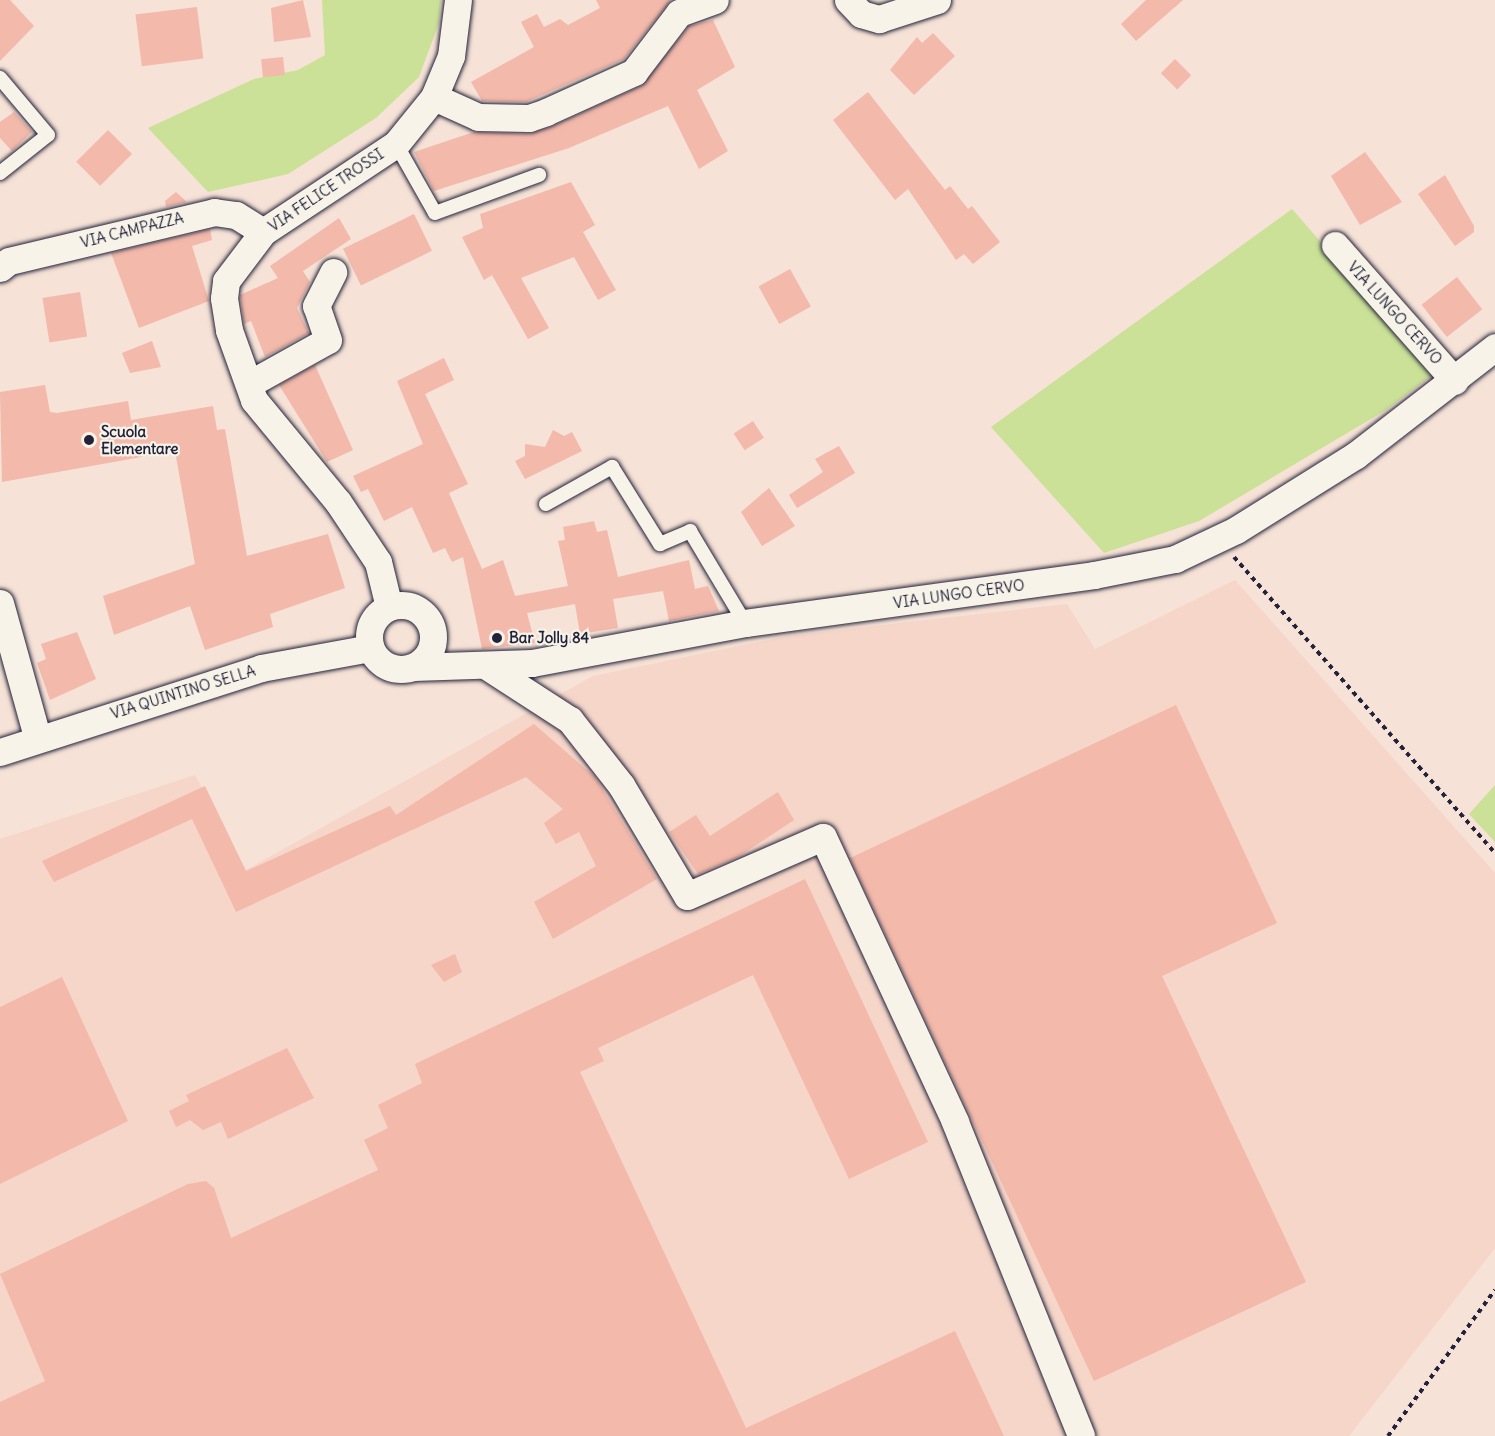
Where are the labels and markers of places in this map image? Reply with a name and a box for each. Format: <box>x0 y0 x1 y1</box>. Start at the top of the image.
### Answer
place label: Scuola Elementare <box>101 422 178 457</box>
marker: Scuola Elementare <box>82 433 96 447</box>
place label: Bar Jolly 84 <box>509 629 589 647</box>
marker: Bar Jolly 84 <box>490 631 504 645</box>

